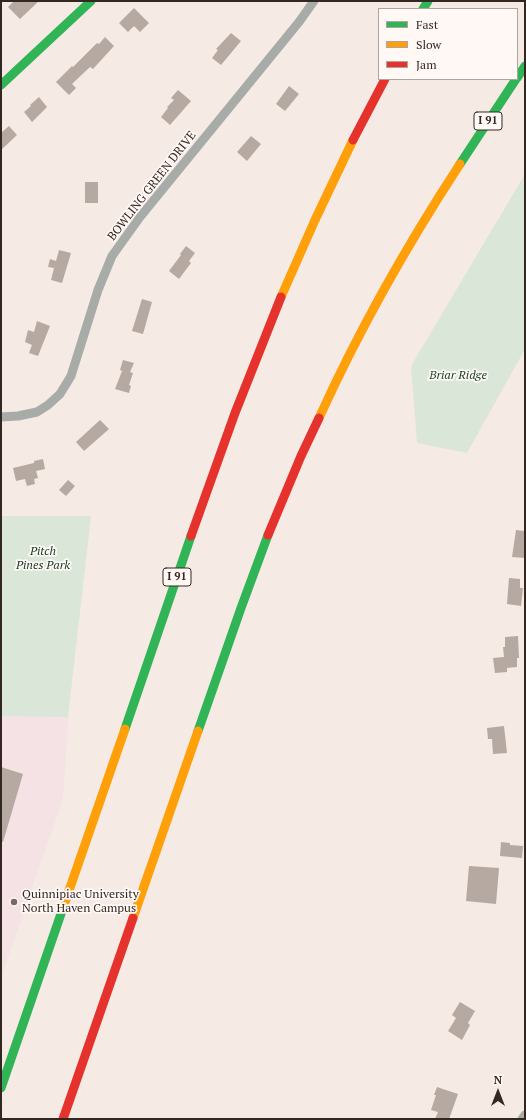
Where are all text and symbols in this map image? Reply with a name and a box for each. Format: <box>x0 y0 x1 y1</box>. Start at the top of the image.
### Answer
legend <box>378 8 518 80</box>
text: Fast <box>416 17 438 32</box>
text: Slow <box>416 37 441 52</box>
text: Jam <box>416 57 437 72</box>
road number: I 91 <box>474 112 502 130</box>
street label: BOWLING GREEN DRIVE <box>105 128 199 244</box>
park label: Briar Ridge <box>429 369 487 383</box>
park label: Pitch Pines Park <box>16 545 70 573</box>
road number: I 91 <box>163 568 191 586</box>
place label: Quinnipiac University North Haven Campus <box>22 888 139 916</box>
marker: Quinnipiac University North Haven Campus <box>9 897 19 907</box>
north arrow <box>478 1072 518 1112</box>
text: N <box>494 1073 502 1087</box>

